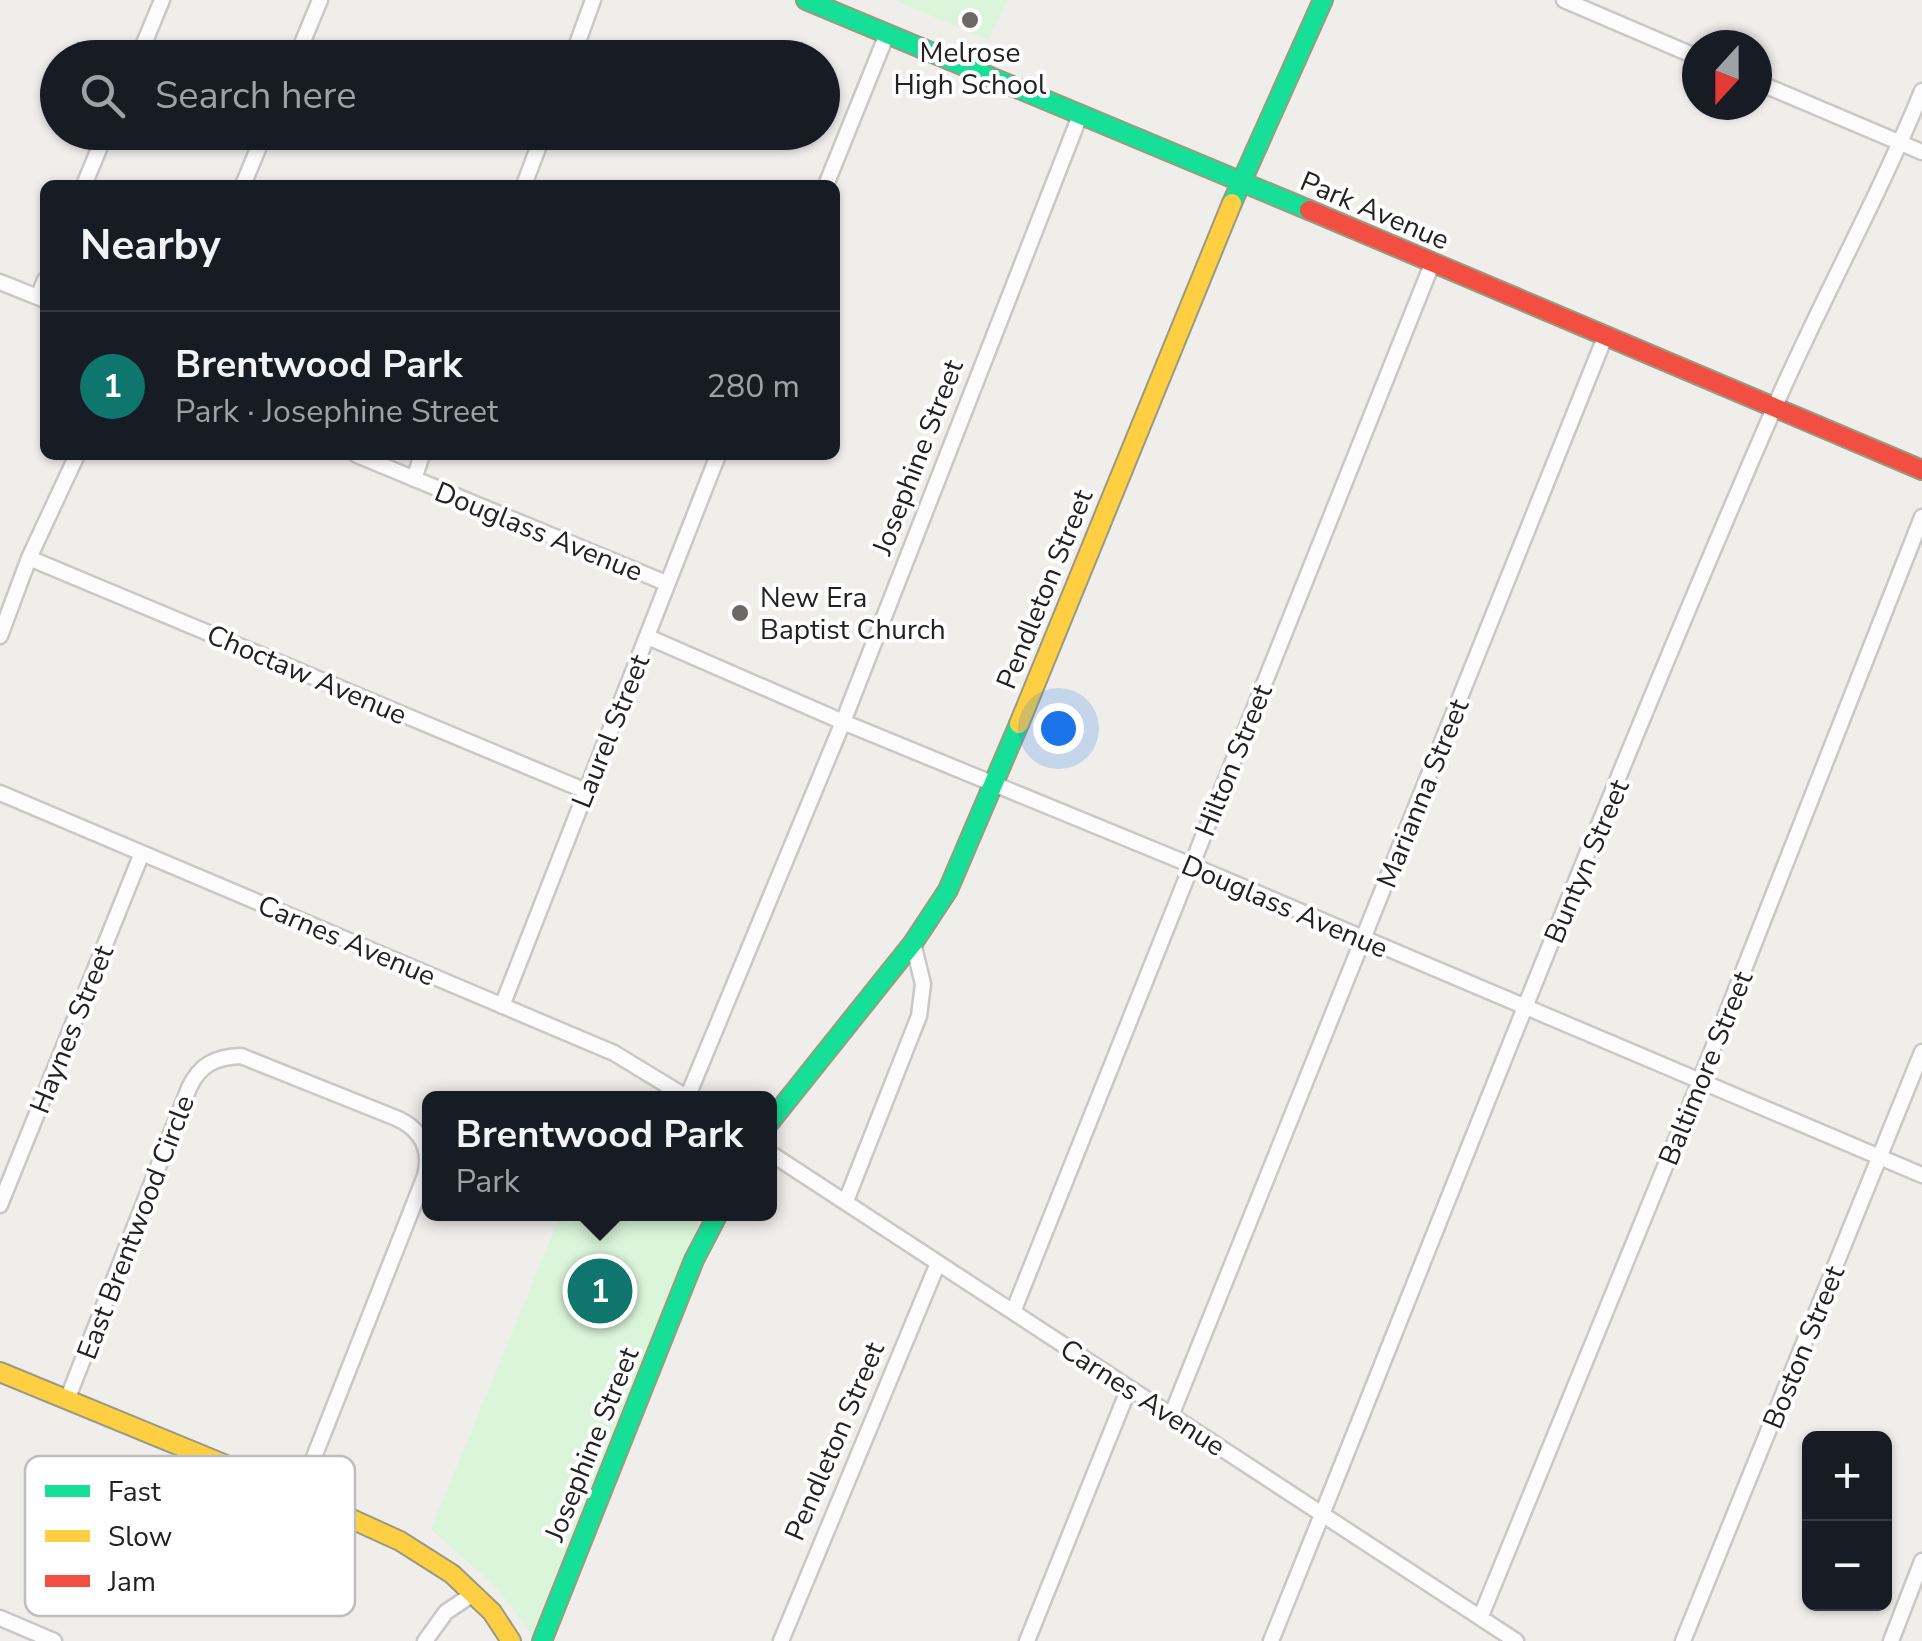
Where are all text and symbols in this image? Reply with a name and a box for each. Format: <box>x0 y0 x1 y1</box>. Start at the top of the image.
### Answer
marker: Melrose High School <box>959 9 981 31</box>
north arrow <box>1682 30 1772 120</box>
place label: Melrose High School <box>894 34 1047 104</box>
search box <box>40 40 840 150</box>
icon: search <box>75 68 130 123</box>
text: Search here <box>155 70 356 121</box>
street label: Park Avenue <box>1294 162 1455 259</box>
text: Nearby <box>80 217 221 274</box>
text: Brentwood Park <box>175 339 462 390</box>
street label: Josephine Street <box>863 354 973 561</box>
text: 1 <box>103 365 122 408</box>
text: 280 m <box>707 365 800 408</box>
text: Park · Josephine Street <box>175 390 498 433</box>
street label: Douglass Avenue <box>429 473 648 591</box>
street label: Pendleton Street <box>988 484 1102 695</box>
place label: New Era Baptist Church <box>760 579 946 649</box>
marker: New Era Baptist Church <box>729 602 751 624</box>
street label: Choctaw Avenue <box>201 616 412 734</box>
street label: Laurel Street <box>563 649 659 814</box>
street label: Hilton Street <box>1186 679 1282 842</box>
street label: Marianna Street <box>1368 693 1478 893</box>
your location <box>1033 703 1084 754</box>
street label: Buntyn Street <box>1535 774 1639 949</box>
street label: Douglass Avenue <box>1175 846 1394 968</box>
street label: Carnes Avenue <box>252 886 441 996</box>
street label: Haynes Street <box>21 939 123 1119</box>
street label: Baltimore Street <box>1650 966 1762 1171</box>
street label: East Brentwood Circle <box>68 1090 204 1365</box>
popup <box>422 1091 777 1221</box>
text: Brentwood Park <box>456 1109 743 1160</box>
text: Park <box>456 1160 520 1203</box>
pin: 1 <box>568 1254 632 1328</box>
street label: Boston Street <box>1754 1260 1854 1434</box>
street label: Carnes Avenue <box>1052 1330 1232 1466</box>
street label: Pendleton Street <box>776 1336 894 1546</box>
street label: Josephine Street <box>535 1342 648 1548</box>
map controls <box>1802 1431 1892 1611</box>
button: + <box>1802 1431 1892 1521</box>
legend <box>25 1456 355 1616</box>
text: Fast <box>108 1473 161 1511</box>
text: Slow <box>108 1518 172 1556</box>
button: − <box>1802 1521 1892 1611</box>
text: Jam <box>107 1563 156 1601</box>

